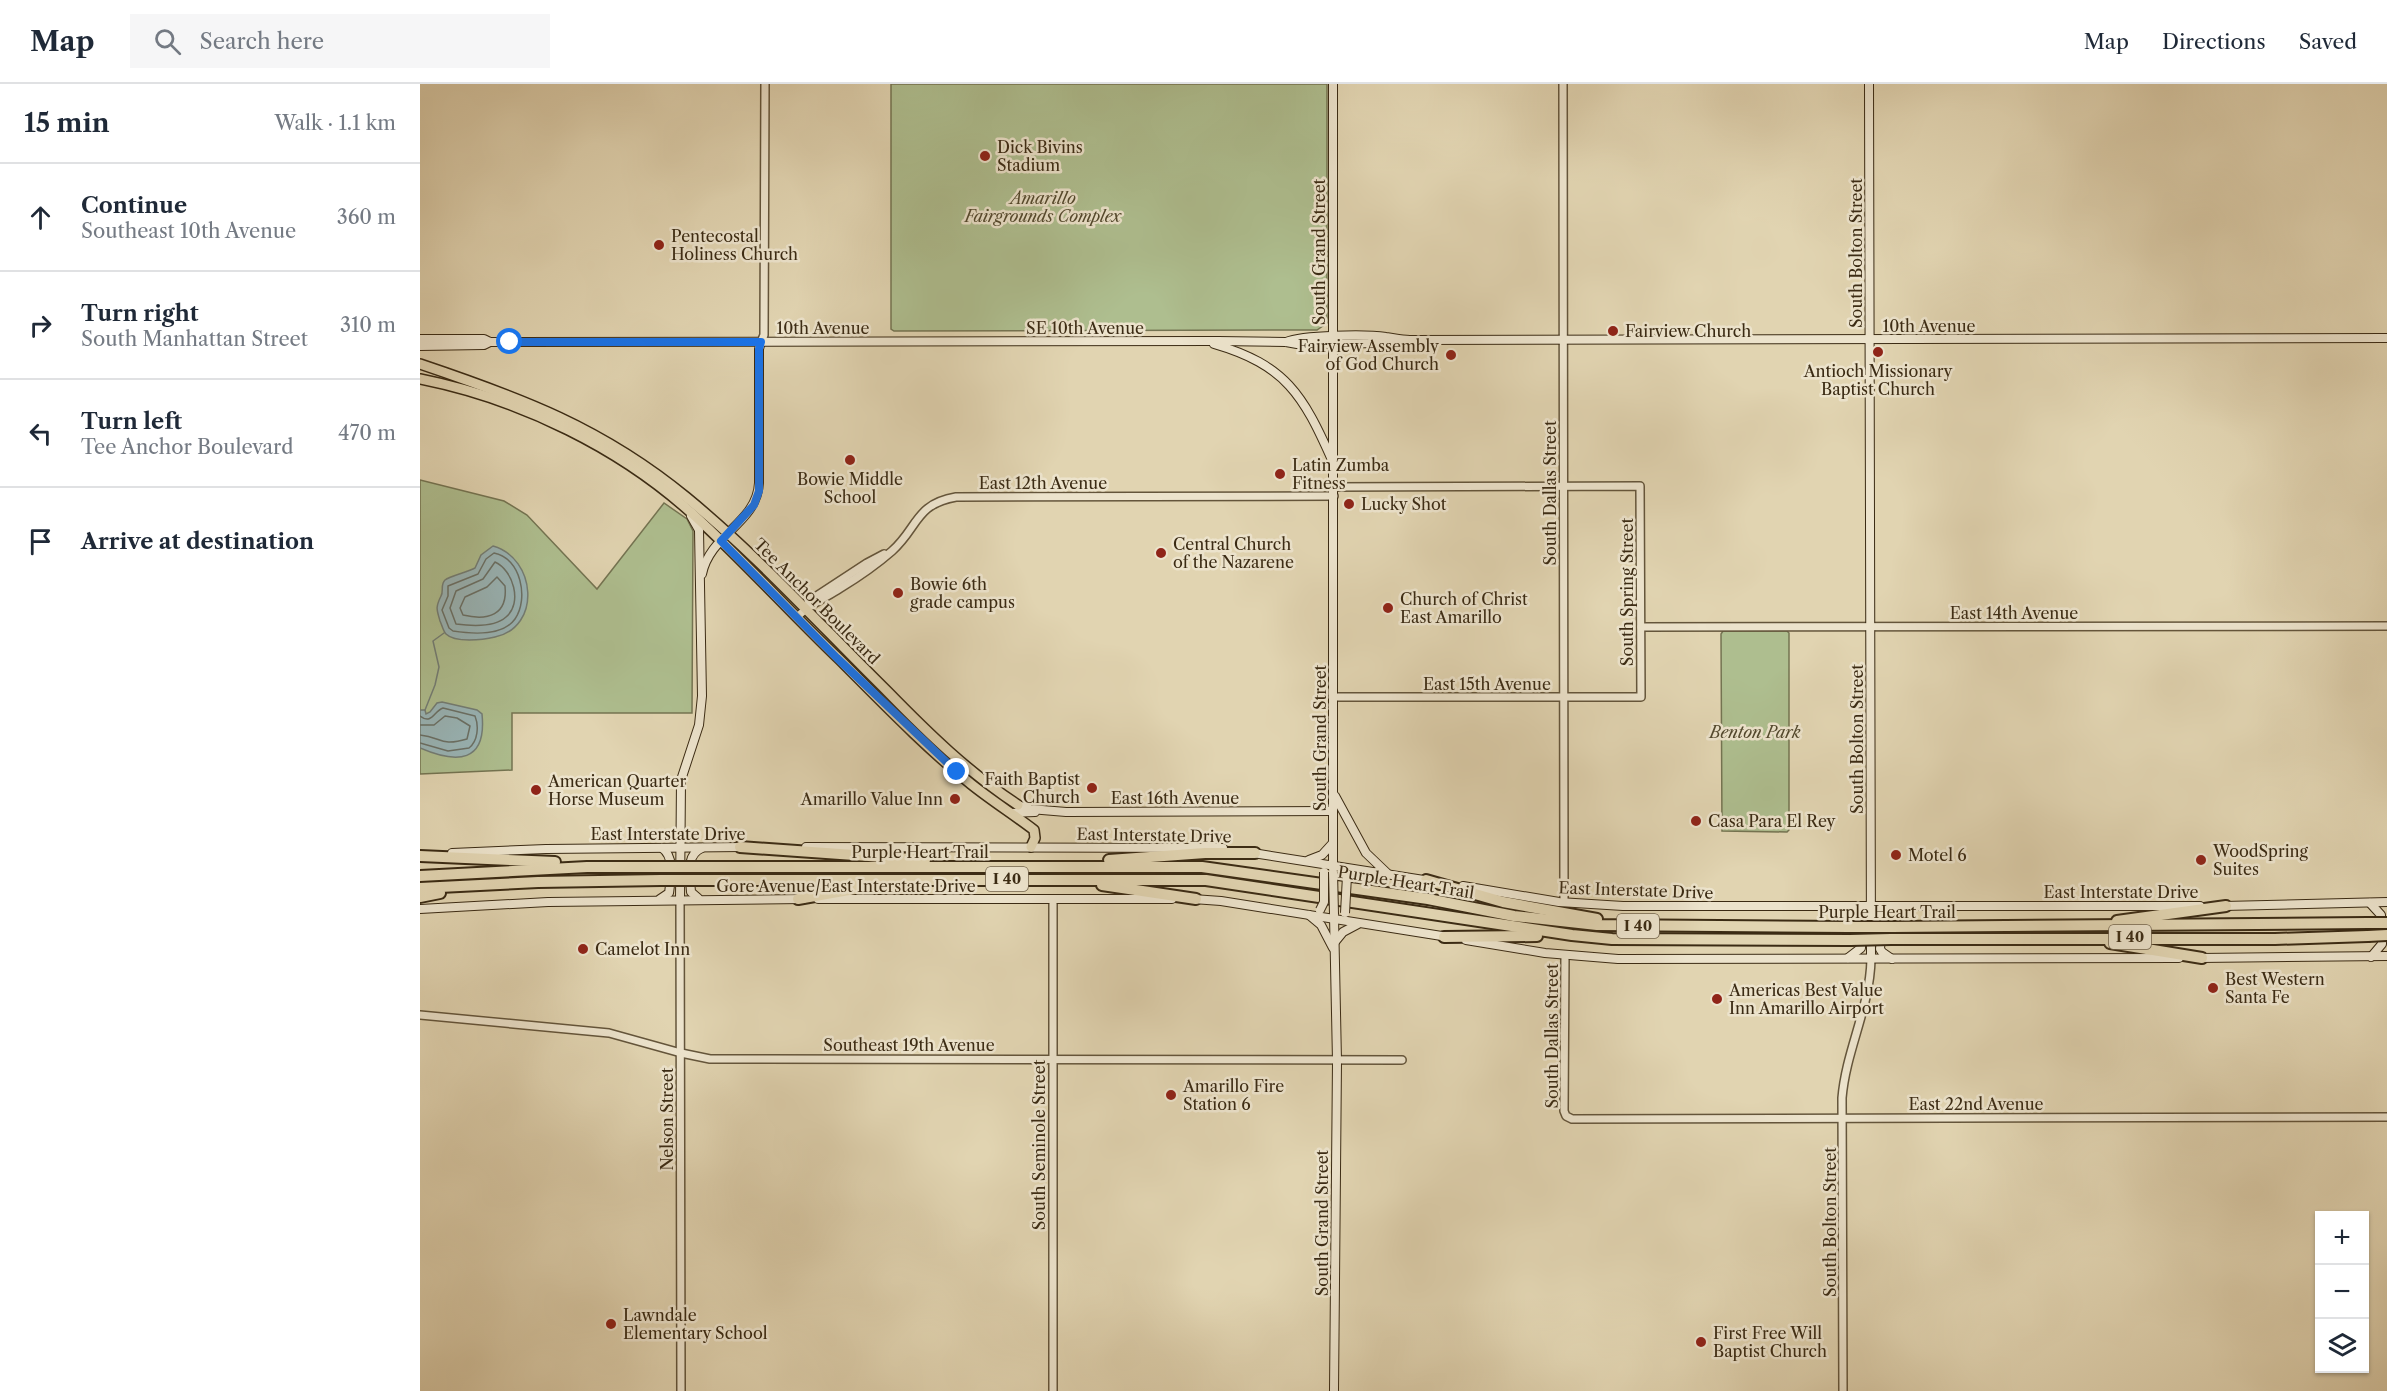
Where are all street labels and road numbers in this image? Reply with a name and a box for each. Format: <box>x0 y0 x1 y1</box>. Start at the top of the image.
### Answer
street label: South Grand Street <box>1309 178 1329 325</box>
street label: South Bolton Street <box>1846 178 1866 328</box>
street label: 10th Avenue <box>1882 316 1976 336</box>
street label: 10th Avenue <box>776 318 870 338</box>
street label: SE 10th Avenue <box>1026 318 1144 338</box>
street label: South Dallas Street <box>1540 420 1560 566</box>
street label: East 12th Avenue <box>979 473 1107 493</box>
street label: South Spring Street <box>1617 518 1637 666</box>
street label: Tee Anchor Boulevard <box>750 534 884 668</box>
street label: East 14th Avenue <box>1950 603 2078 623</box>
street label: South Grand Street <box>1310 664 1330 811</box>
street label: South Bolton Street <box>1847 664 1867 814</box>
street label: East 15th Avenue <box>1423 674 1551 694</box>
street label: East 16th Avenue <box>1111 788 1239 808</box>
street label: East Interstate Drive <box>590 824 746 844</box>
street label: East Interstate Drive <box>1076 824 1232 846</box>
street label: Purple Heart Trail <box>851 842 989 862</box>
street label: Purple Heart Trail <box>1336 861 1476 903</box>
road number: I 40 <box>986 867 1028 891</box>
street label: Gore Avenue/East Interstate Drive <box>716 876 976 896</box>
street label: East Interstate Drive <box>1558 877 1714 903</box>
street label: East Interstate Drive <box>2043 882 2199 902</box>
street label: Purple Heart Trail <box>1818 902 1956 922</box>
road number: I 40 <box>1617 914 1659 938</box>
road number: I 40 <box>2109 925 2151 949</box>
street label: South Dallas Street <box>1542 963 1562 1109</box>
street label: Southeast 19th Avenue <box>823 1035 995 1055</box>
street label: South Seminole Street <box>1029 1059 1049 1230</box>
street label: Nelson Street <box>657 1067 677 1170</box>
street label: East 22nd Avenue <box>1909 1094 2043 1114</box>
street label: South Bolton Street <box>1820 1147 1840 1297</box>
street label: South Grand Street <box>1312 1149 1332 1296</box>

